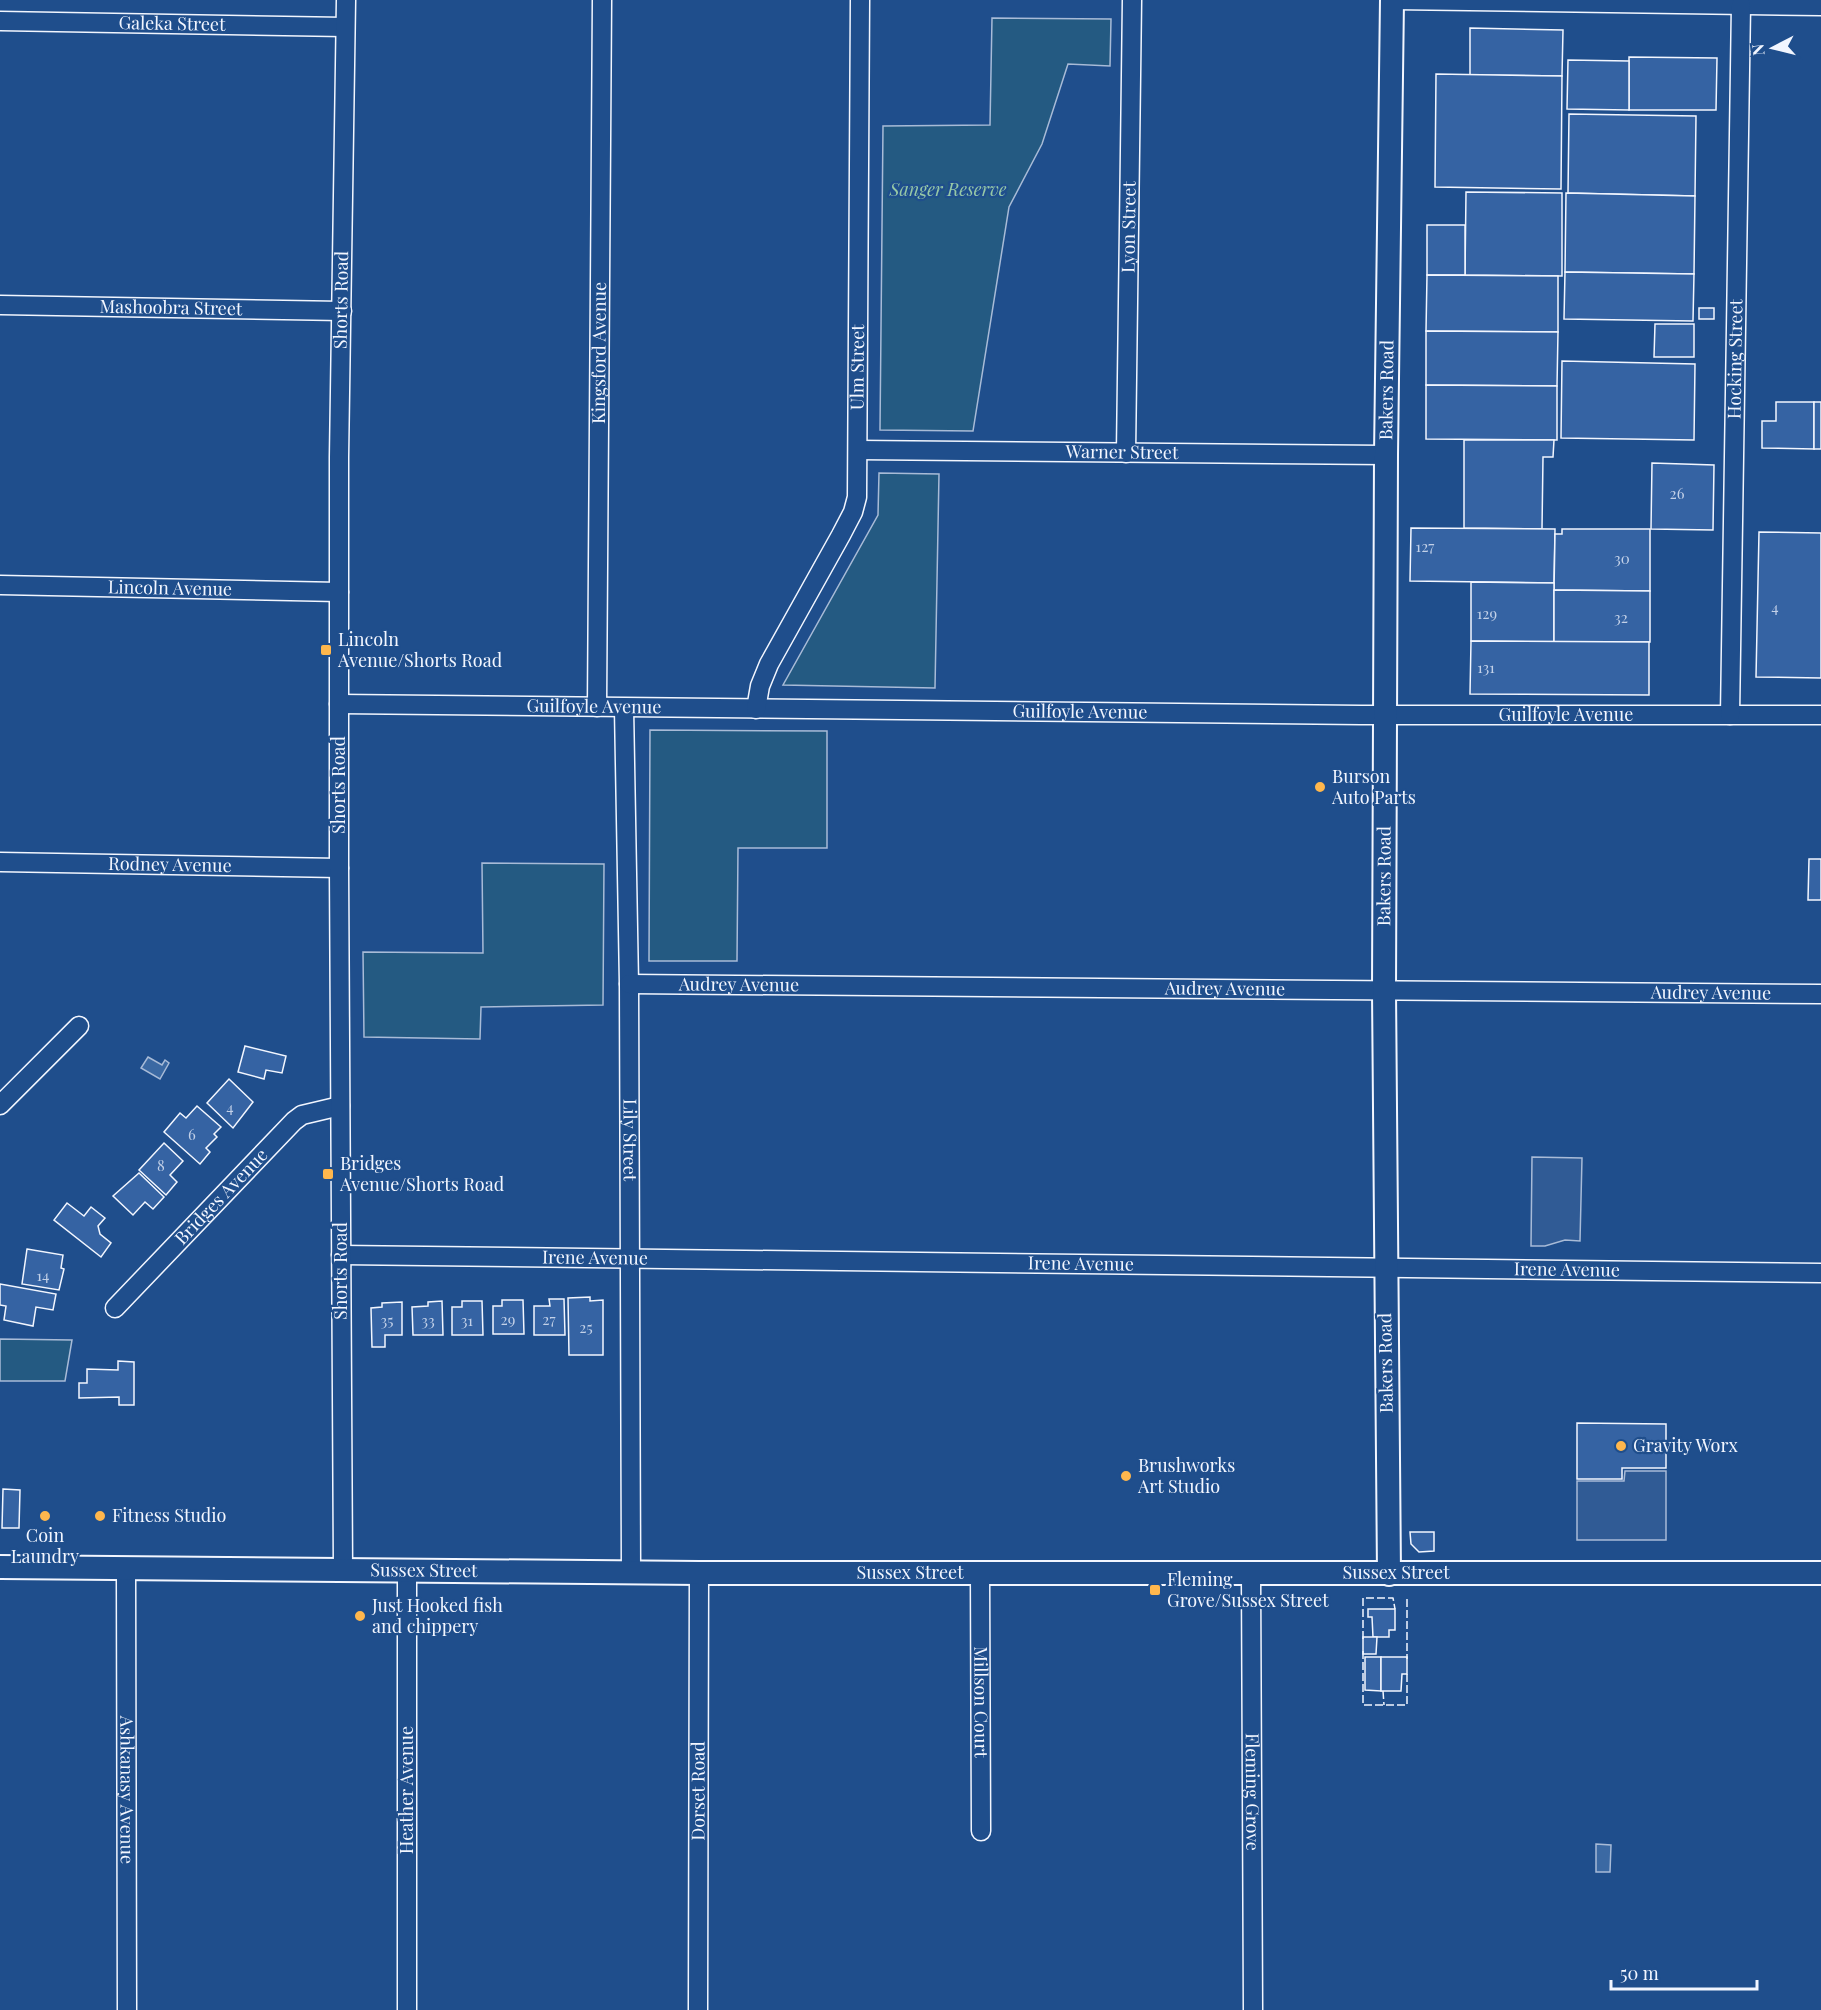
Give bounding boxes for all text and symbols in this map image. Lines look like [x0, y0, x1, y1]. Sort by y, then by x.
street label: Galeka Street [118, 10, 226, 36]
north arrow [1743, 18, 1803, 78]
text: N [1746, 42, 1769, 57]
park label: Sanger Reserve [888, 177, 1007, 201]
street label: Lyon Street [1115, 180, 1141, 273]
street label: Shorts Road [328, 250, 353, 349]
street label: Kingsford Avenue [586, 282, 611, 424]
street label: Mashoobra Street [99, 294, 243, 320]
street label: Hocking Street [1722, 298, 1747, 419]
street label: Ulm Street [845, 324, 869, 410]
street label: Bakers Road [1373, 339, 1399, 440]
street label: Warner Street [1065, 439, 1179, 464]
house number: 26 [1670, 483, 1685, 503]
house number: 127 [1416, 536, 1434, 556]
house number: 30 [1614, 548, 1630, 568]
street label: Lincoln Avenue [108, 574, 232, 601]
house number: 4 [1771, 597, 1779, 617]
house number: 129 [1477, 603, 1497, 623]
house number: 32 [1614, 607, 1628, 627]
place label: Lincoln Avenue/Shorts Road [337, 627, 503, 672]
marker: Lincoln Avenue/Shorts Road [319, 643, 333, 657]
house number: 131 [1477, 657, 1495, 677]
street label: Guilfoyle Avenue [526, 693, 662, 718]
street label: Guilfoyle Avenue [1012, 698, 1148, 724]
street label: Guilfoyle Avenue [1498, 702, 1633, 726]
street label: Shorts Road [326, 735, 350, 834]
place label: Burson Auto Parts [1331, 764, 1416, 809]
marker: Burson Auto Parts [1313, 780, 1327, 794]
street label: Bakers Road [1371, 825, 1396, 926]
street label: Rodney Avenue [108, 851, 232, 877]
street label: Audrey Avenue [678, 971, 799, 996]
street label: Audrey Avenue [1164, 975, 1285, 1001]
street label: Audrey Avenue [1650, 980, 1771, 1005]
house number: 4 [226, 1097, 234, 1117]
street label: Lily Street [618, 1099, 643, 1182]
house number: 6 [188, 1124, 196, 1144]
street label: Bridges Avenue [169, 1143, 273, 1249]
place label: Bridges Avenue/Shorts Road [339, 1151, 505, 1196]
house number: 8 [157, 1155, 165, 1175]
marker: Bridges Avenue/Shorts Road [321, 1167, 335, 1181]
street label: Shorts Road [328, 1221, 352, 1320]
street label: Irene Avenue [542, 1244, 648, 1270]
street label: Irene Avenue [1028, 1250, 1134, 1276]
street label: Irene Avenue [1514, 1256, 1620, 1282]
house number: 14 [37, 1265, 49, 1285]
house number: 29 [501, 1309, 515, 1329]
house number: 27 [542, 1309, 556, 1329]
house number: 35 [381, 1310, 394, 1330]
house number: 33 [421, 1310, 435, 1330]
house number: 31 [461, 1310, 474, 1330]
street label: Bakers Road [1372, 1312, 1398, 1413]
house number: 25 [579, 1317, 593, 1337]
place label: Gravity Worx [1633, 1433, 1738, 1457]
marker: Gravity Worx [1614, 1439, 1628, 1453]
place label: Brushworks Art Studio [1137, 1453, 1235, 1498]
marker: Brushworks Art Studio [1119, 1469, 1133, 1483]
place label: Fitness Studio [112, 1503, 227, 1527]
marker: Coin Laundry [38, 1509, 52, 1523]
marker: Fitness Studio [93, 1509, 107, 1523]
place label: Coin Laundry [11, 1523, 79, 1568]
street label: Sussex Street [370, 1557, 478, 1582]
street label: Sussex Street [856, 1560, 964, 1584]
street label: Sussex Street [1342, 1560, 1450, 1584]
place label: Fleming Grove/Sussex Street [1167, 1567, 1329, 1612]
marker: Fleming Grove/Sussex Street [1148, 1583, 1162, 1597]
place label: Just Hooked fish and chippery [371, 1593, 503, 1638]
marker: Just Hooked fish and chippery [353, 1609, 367, 1623]
street label: Millson Court [969, 1646, 994, 1758]
street label: Ashkanasy Avenue [115, 1715, 140, 1864]
street label: Heather Avenue [394, 1726, 418, 1854]
street label: Fleming Grove [1241, 1733, 1265, 1851]
street label: Dorset Road [685, 1741, 710, 1841]
scale bar [1611, 1953, 1756, 1991]
text: 50 m [1620, 1961, 1659, 1985]

